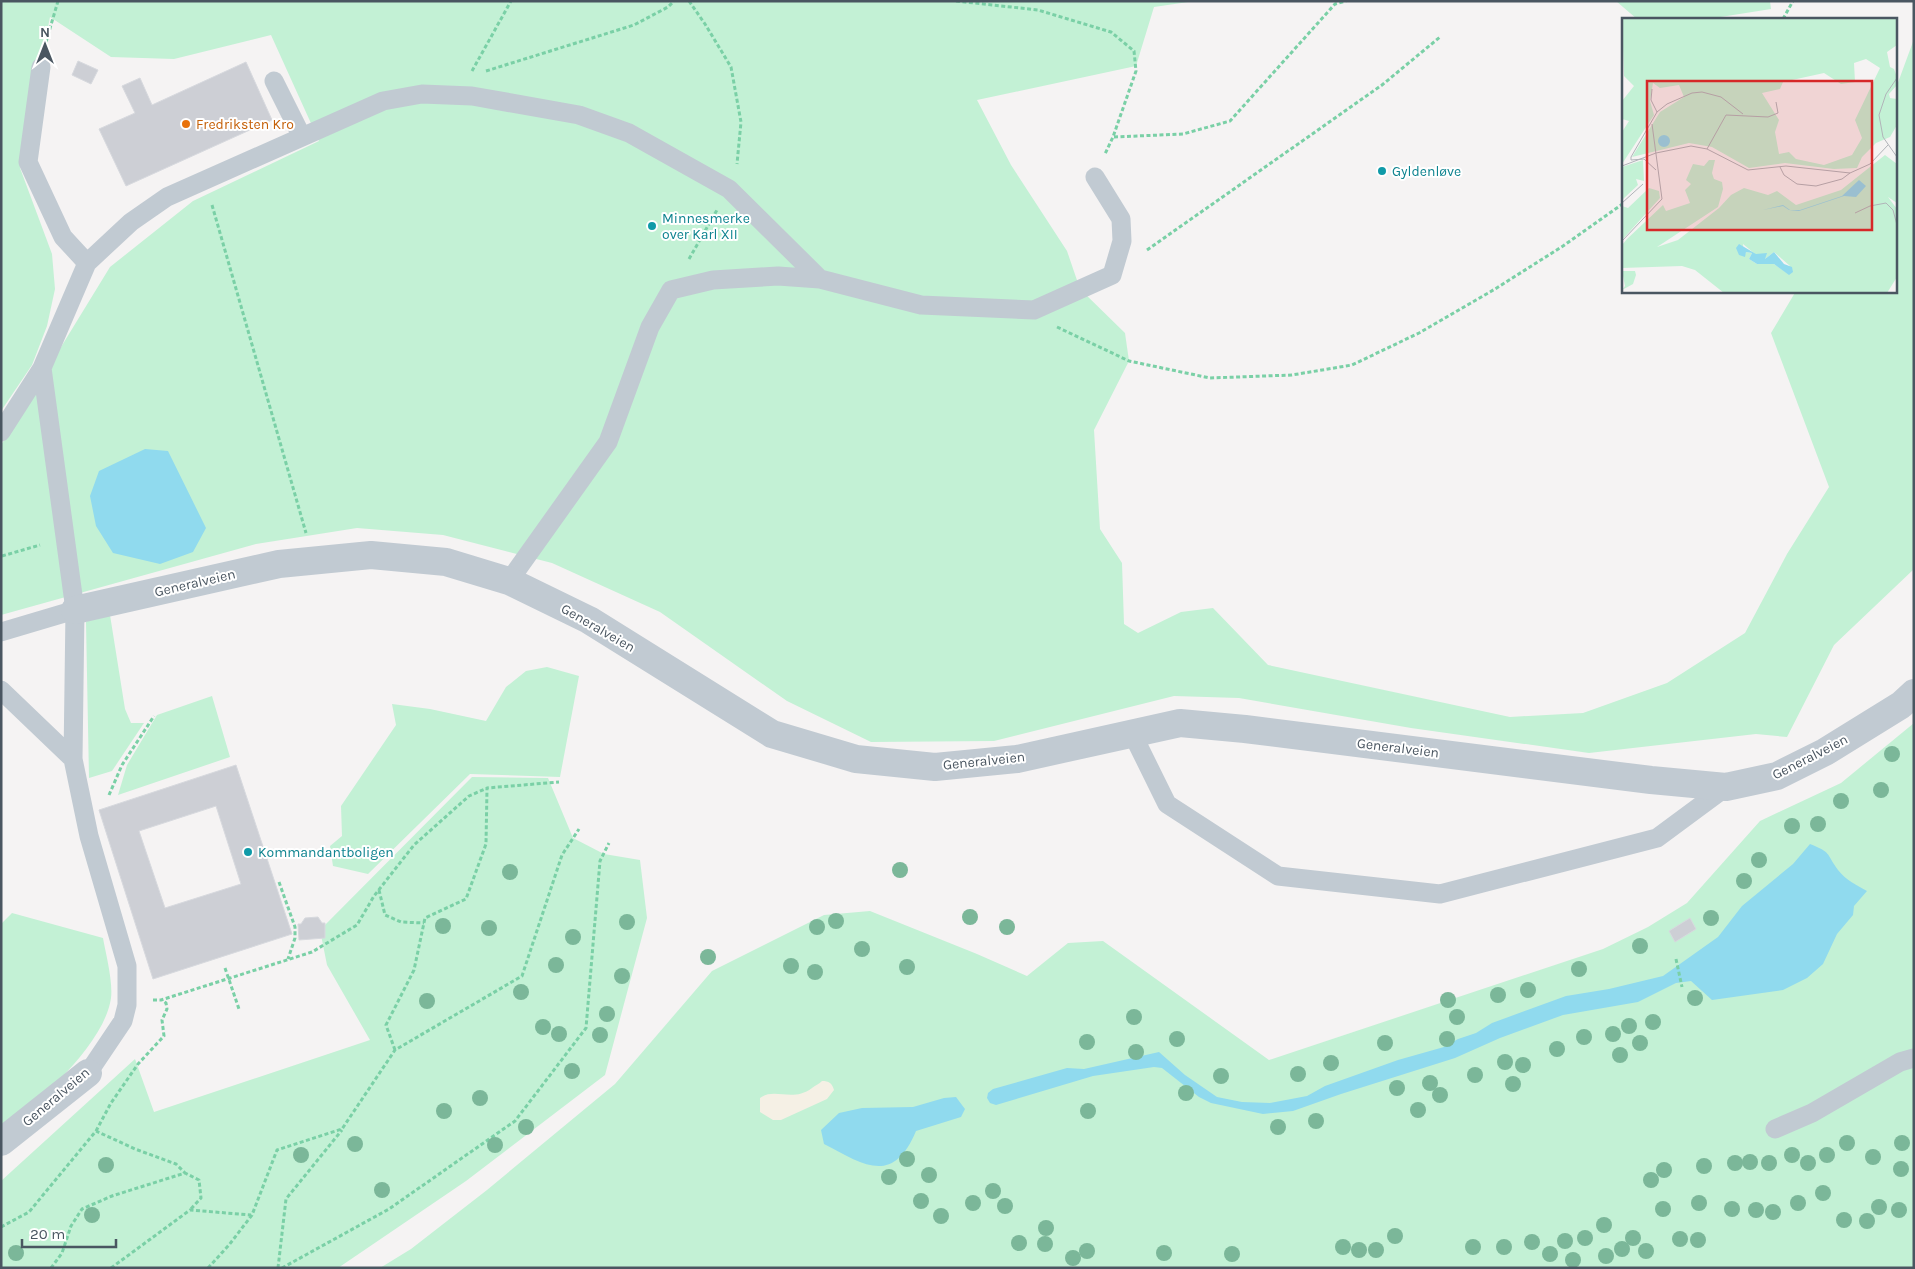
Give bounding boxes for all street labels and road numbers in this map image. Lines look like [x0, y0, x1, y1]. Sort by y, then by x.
street label: Generalveien [153, 565, 237, 601]
street label: Generalveien [558, 600, 638, 656]
street label: Generalveien [1769, 731, 1851, 783]
street label: Generalveien [1356, 735, 1440, 761]
street label: Generalveien [942, 748, 1026, 774]
street label: Generalveien [19, 1064, 93, 1130]

